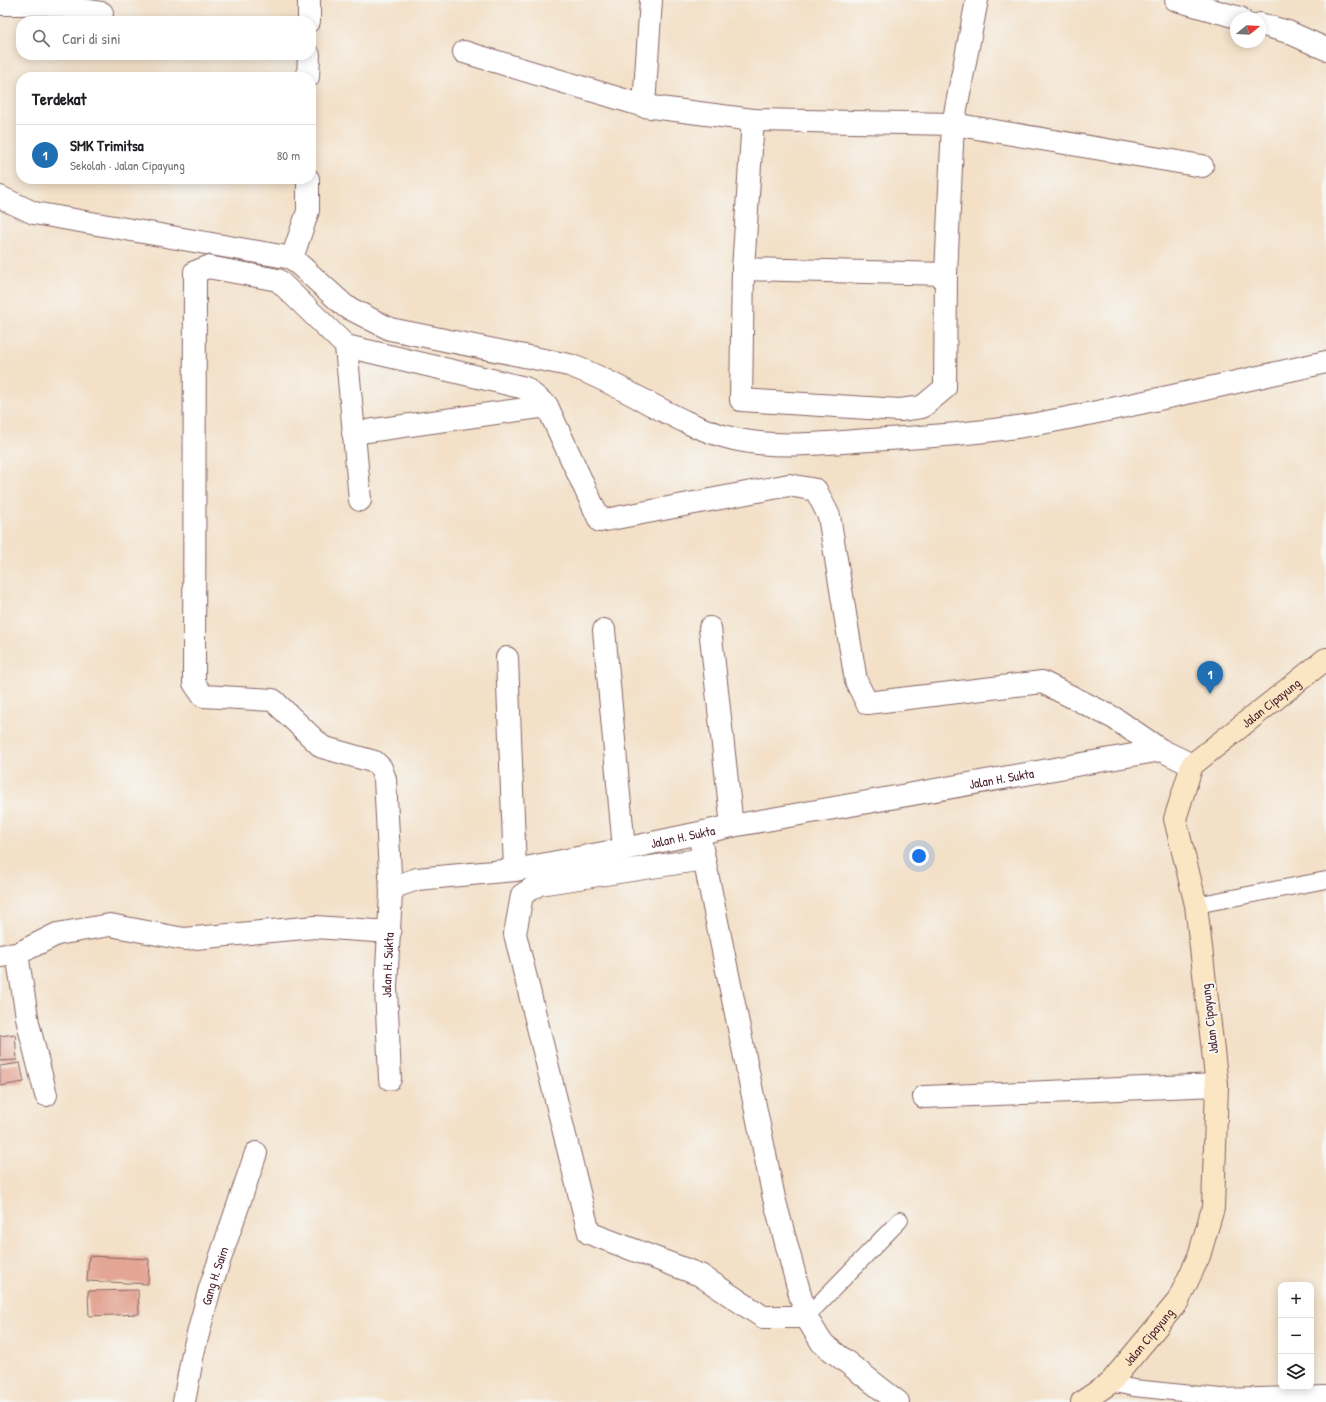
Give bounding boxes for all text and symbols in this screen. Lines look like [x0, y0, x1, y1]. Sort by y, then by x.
north arrow [1230, 12, 1266, 48]
search box [16, 16, 316, 60]
icon: search [30, 27, 52, 49]
text: Cari di sini [62, 28, 121, 49]
text: Terdekat [32, 87, 86, 110]
text: SMK Trimitsa [70, 135, 144, 156]
text: 1 [43, 146, 47, 164]
text: 80 m [277, 146, 300, 164]
text: Sekolah · Jalan Cipayung [70, 156, 185, 174]
pin: 1 [1197, 661, 1223, 694]
street label: Jalan Cipayung [1238, 674, 1304, 732]
street label: Jalan H. Sukta [968, 764, 1035, 793]
street label: Jalan H. Sukta [649, 821, 717, 852]
your location [909, 846, 929, 866]
street label: Jalan H. Sukta [377, 932, 398, 998]
street label: Jalan Cipayung [1196, 983, 1222, 1055]
street label: Gang H. Saim [197, 1244, 233, 1307]
map controls [1278, 1282, 1314, 1390]
button: + [1278, 1282, 1314, 1318]
street label: Jalan Cipayung [1119, 1304, 1178, 1370]
button: − [1278, 1318, 1314, 1354]
button: layers [1278, 1354, 1314, 1390]

